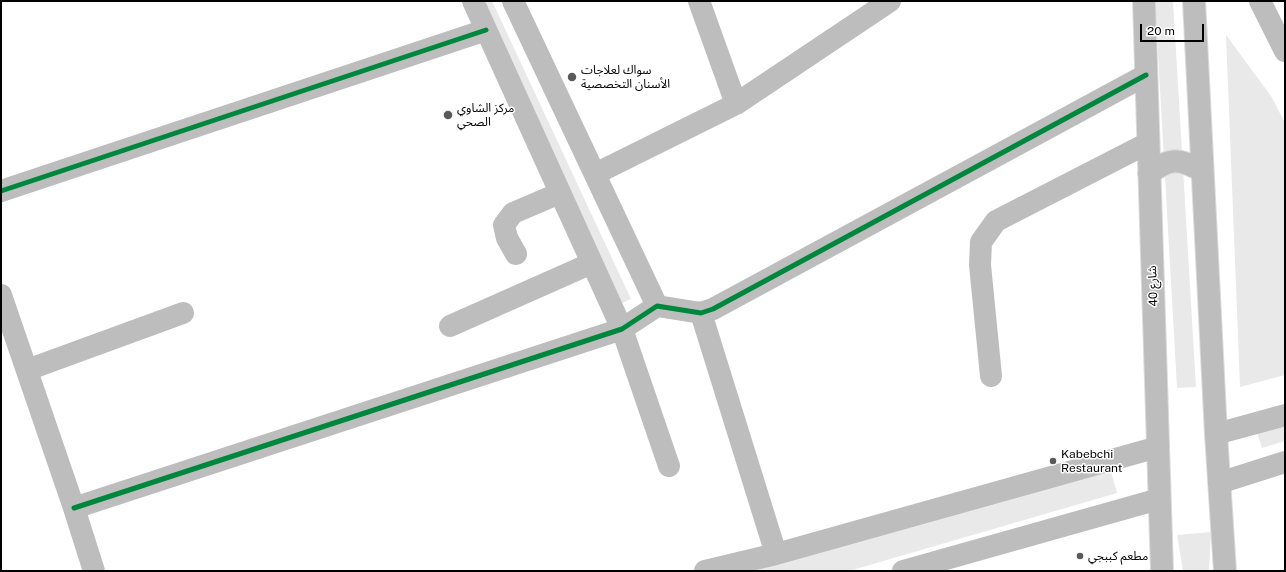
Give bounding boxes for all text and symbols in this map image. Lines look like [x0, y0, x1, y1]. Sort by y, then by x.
scale bar [1142, 16, 1206, 42]
text: 20 m [1147, 24, 1175, 38]
place label: سواك لعلاجات الأسنان التخصصية [581, 63, 670, 91]
marker: سواك لعلاجات الأسنان التخصصية [566, 71, 578, 83]
place label: مركز الشاوي الصحي [457, 101, 514, 129]
marker: مركز الشاوي الصحي [442, 109, 454, 121]
street label: شارع 40 [1145, 265, 1161, 307]
place label: Kabebchi Restaurant [1061, 447, 1122, 475]
marker: Kabebchi Restaurant [1048, 456, 1058, 466]
place label: مطعم كببجي [1088, 549, 1148, 563]
marker: مطعم كببجي [1075, 551, 1085, 561]

